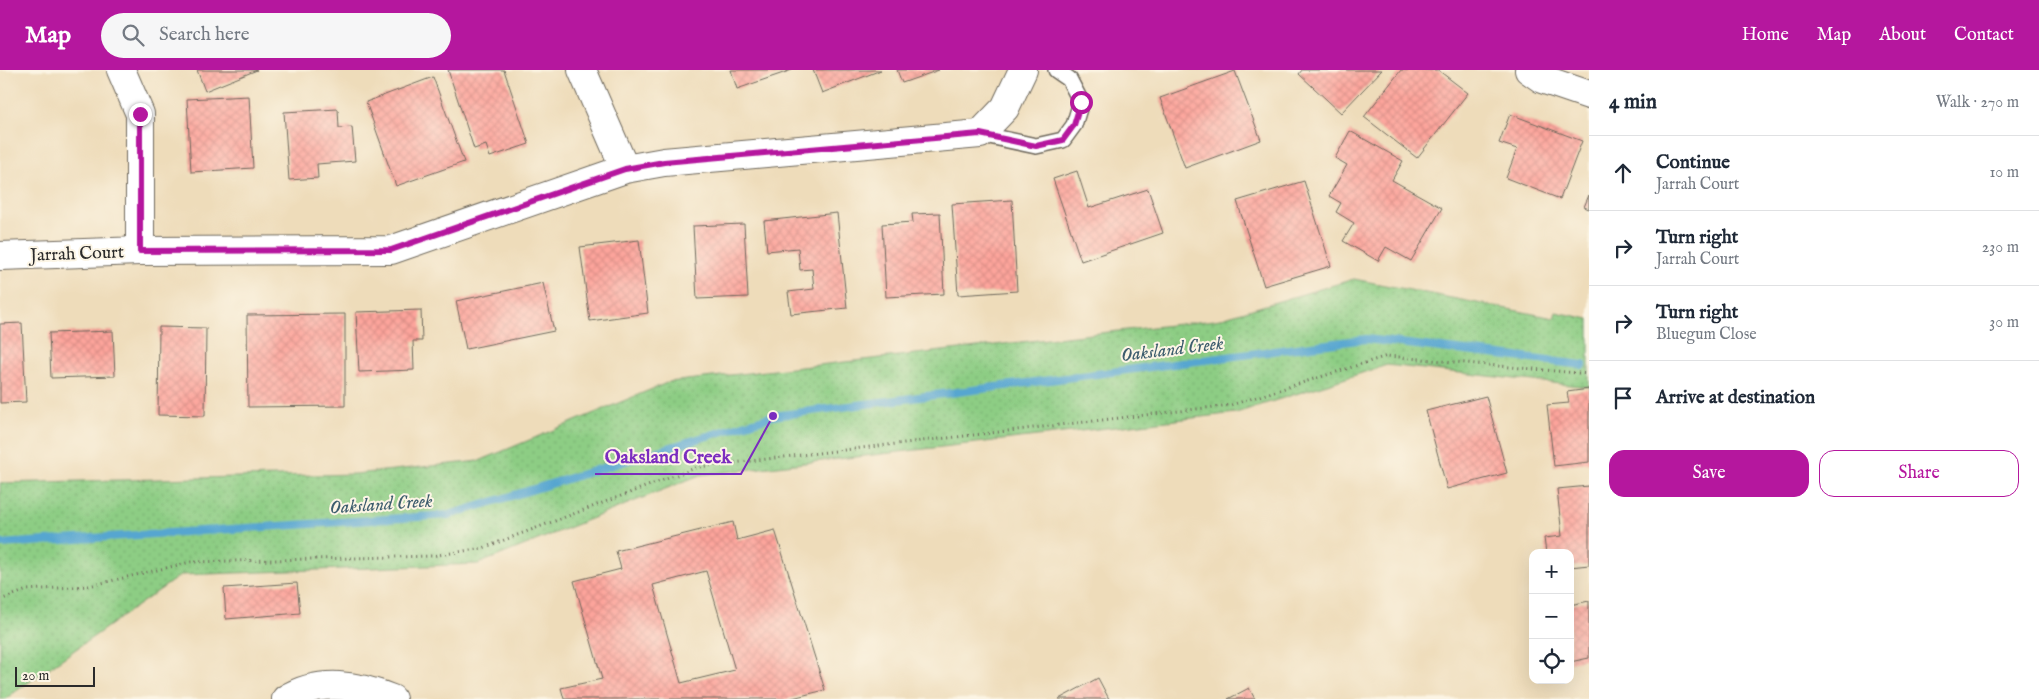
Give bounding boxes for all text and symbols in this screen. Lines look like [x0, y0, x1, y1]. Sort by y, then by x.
search box [101, 13, 451, 58]
text: Map [25, 20, 71, 51]
icon: search [119, 21, 147, 49]
text: Search here [159, 23, 250, 47]
text: Home [1742, 24, 1789, 47]
text: Map [1817, 24, 1851, 47]
text: About [1879, 24, 1926, 47]
text: Contact [1954, 24, 2014, 47]
text: 4 min [1609, 89, 1657, 116]
route start [1070, 91, 1093, 114]
text: Walk · 270 m [1936, 93, 2019, 113]
route end [129, 103, 152, 126]
text: Continue [1656, 151, 1730, 175]
icon: ahead [1609, 159, 1637, 187]
text: 10 m [1989, 163, 2019, 183]
text: Jarrah Court [1656, 175, 1739, 195]
text: Turn right [1656, 226, 1738, 250]
icon: right [1609, 234, 1637, 262]
text: 230 m [1982, 238, 2019, 258]
street label: Jarrah Court [28, 241, 124, 268]
text: Jarrah Court [1656, 250, 1739, 270]
text: Turn right [1656, 301, 1738, 325]
icon: right [1609, 309, 1637, 337]
text: 30 m [1989, 313, 2019, 333]
text: Bluegum Close [1656, 325, 1757, 345]
water label: Oaksland Creek [1120, 332, 1225, 368]
icon: arrive [1609, 384, 1637, 412]
text: Arrive at destination [1656, 386, 1815, 410]
callout: Oaksland Creek [595, 440, 741, 474]
text: Oaksland Creek [605, 446, 732, 470]
button: Save [1609, 450, 1809, 497]
button: Share [1819, 450, 2019, 497]
water label: Oaksland Creek [329, 489, 434, 521]
map controls [1529, 549, 1574, 684]
button: + [1529, 549, 1574, 594]
button: − [1529, 594, 1574, 639]
button: locate [1529, 639, 1574, 684]
scale bar [15, 664, 95, 687]
text: 20 m [22, 667, 49, 685]

